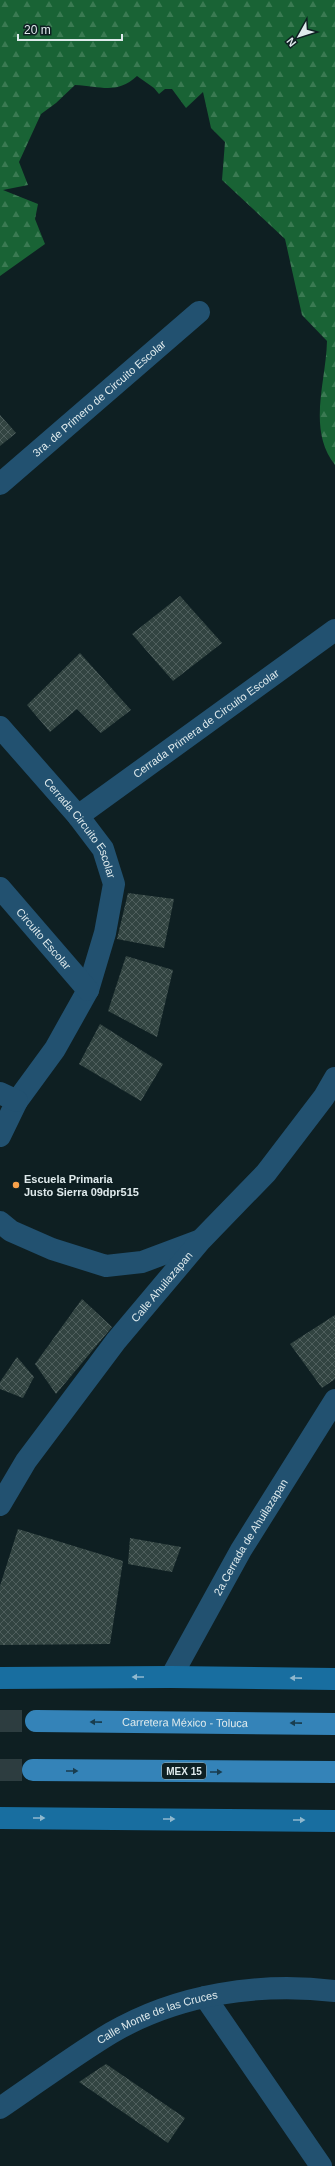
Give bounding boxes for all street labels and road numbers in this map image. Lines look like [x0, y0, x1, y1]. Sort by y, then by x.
street label: 3ra. de Primero de Circuito Escolar [30, 338, 168, 459]
street label: Cerrada Primera de Circuito Escolar [131, 666, 281, 780]
street label: Cerrada Circuito Escolar [42, 776, 118, 880]
street label: Circuito Escolar [14, 906, 74, 972]
street label: Calle Ahuilazapan [129, 1249, 195, 1324]
street label: 2a.Cerrada de Ahuilazapan [211, 1477, 290, 1597]
street label: Carretera México - Toluca [122, 1716, 249, 1729]
road number: MEX 15 [162, 1763, 206, 1779]
street label: Calle Monte de las Cruces [95, 1988, 219, 2046]

